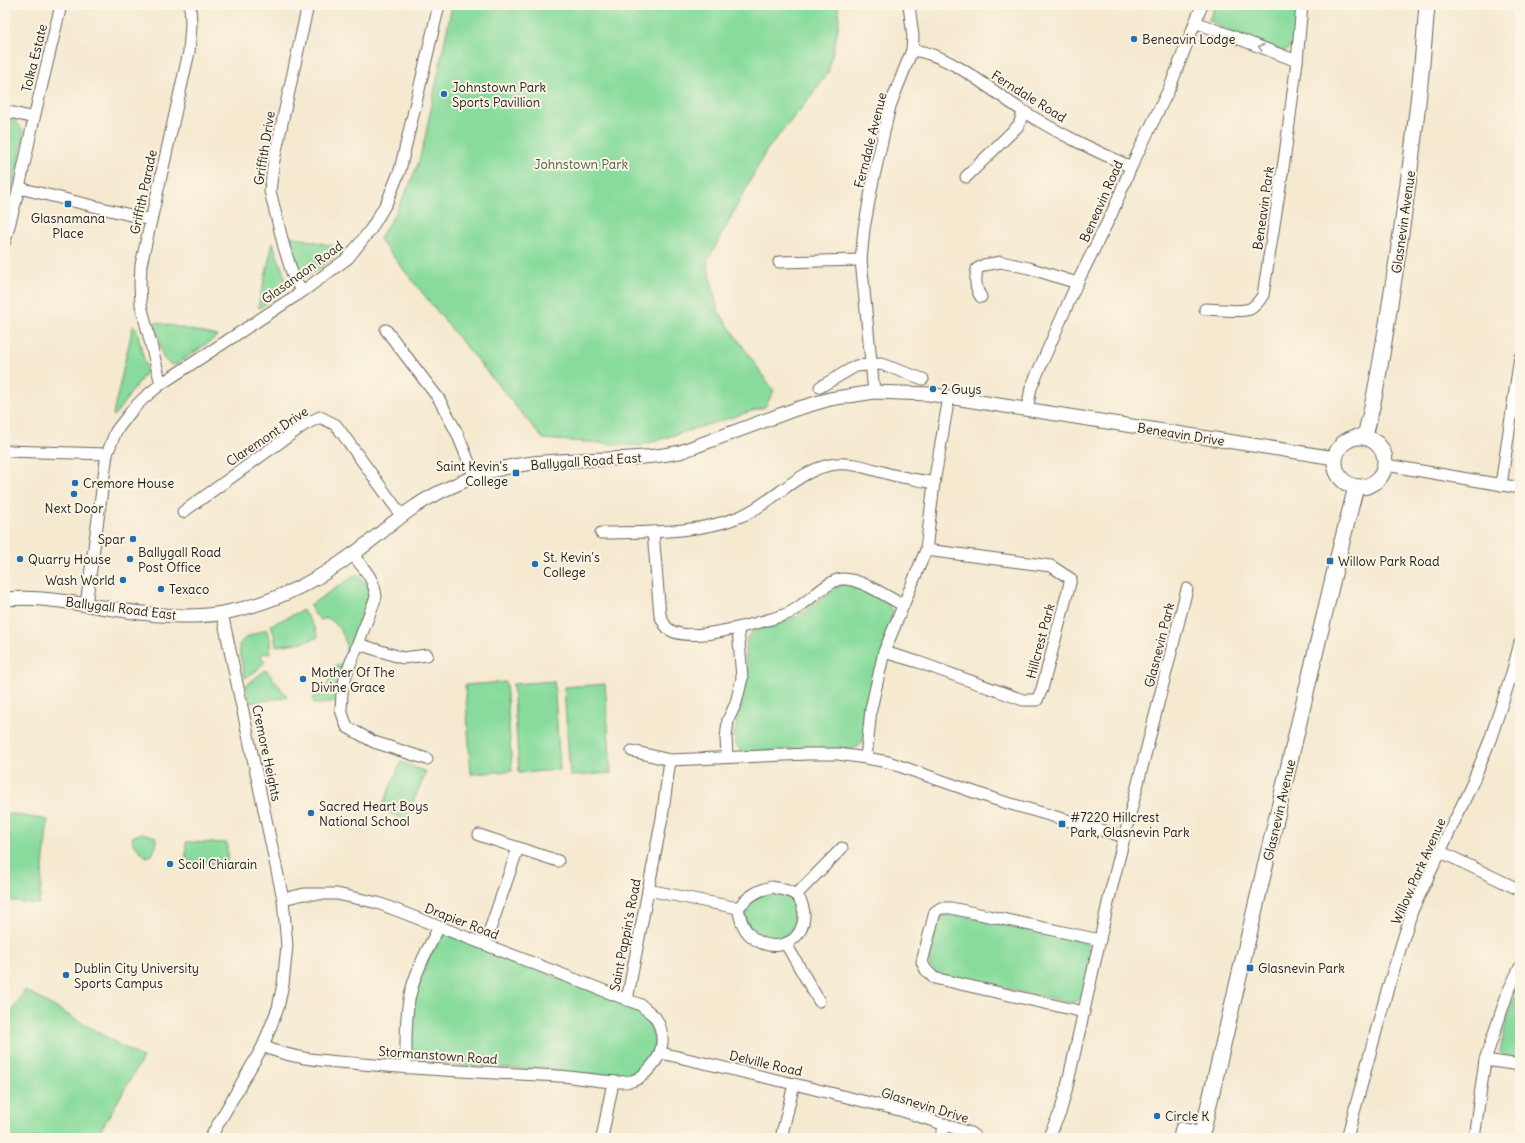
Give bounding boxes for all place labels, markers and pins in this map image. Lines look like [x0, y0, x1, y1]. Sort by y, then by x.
place label: Beneavin Lodge [1142, 31, 1235, 48]
marker: Beneavin Lodge [1129, 34, 1139, 44]
place label: Johnstown Park Sports Pavillion [452, 79, 547, 111]
marker: Johnstown Park Sports Pavillion [439, 89, 449, 99]
marker: Glasnamana Place [63, 199, 73, 209]
place label: Glasnamana Place [31, 210, 105, 242]
place label: 2 Guys [941, 381, 982, 398]
marker: 2 Guys [928, 384, 938, 394]
place label: Saint Kevin's College [436, 458, 508, 490]
marker: Saint Kevin's College [511, 468, 521, 478]
place label: Cremore House [83, 475, 174, 492]
marker: Cremore House [70, 478, 80, 488]
marker: Next Door [69, 489, 79, 499]
place label: Next Door [45, 500, 104, 517]
place label: Spar [98, 531, 126, 548]
marker: Spar [128, 534, 138, 544]
place label: Ballygall Road Post Office [138, 544, 222, 576]
place label: St. Kevin's College [543, 549, 600, 581]
place label: Quarry House [28, 551, 111, 568]
place label: Willow Park Road [1338, 553, 1440, 570]
marker: Quarry House [15, 554, 25, 564]
marker: Ballygall Road Post Office [125, 554, 135, 564]
marker: Willow Park Road [1325, 556, 1335, 566]
marker: St. Kevin's College [530, 559, 540, 569]
place label: Wash World [45, 572, 115, 589]
marker: Wash World [118, 575, 128, 585]
place label: Texaco [169, 581, 209, 598]
marker: Texaco [156, 584, 166, 594]
place label: Mother Of The Divine Grace [311, 664, 395, 696]
marker: Mother Of The Divine Grace [298, 674, 308, 684]
place label: Sacred Heart Boys National School [319, 798, 429, 830]
marker: Sacred Heart Boys National School [306, 808, 316, 818]
place label: #7220 Hillcrest Park, Glasnevin Park [1070, 809, 1190, 841]
marker: #7220 Hillcrest Park, Glasnevin Park [1057, 819, 1067, 829]
place label: Scoil Chiarain [178, 856, 258, 873]
marker: Scoil Chiarain [165, 859, 175, 869]
place label: Dublin City University Sports Campus [74, 960, 199, 992]
place label: Glasnevin Park [1258, 960, 1345, 977]
marker: Glasnevin Park [1245, 963, 1255, 973]
marker: Dublin City University Sports Campus [61, 970, 71, 980]
place label: Circle K [1165, 1108, 1209, 1125]
marker: Circle K [1152, 1111, 1162, 1121]

